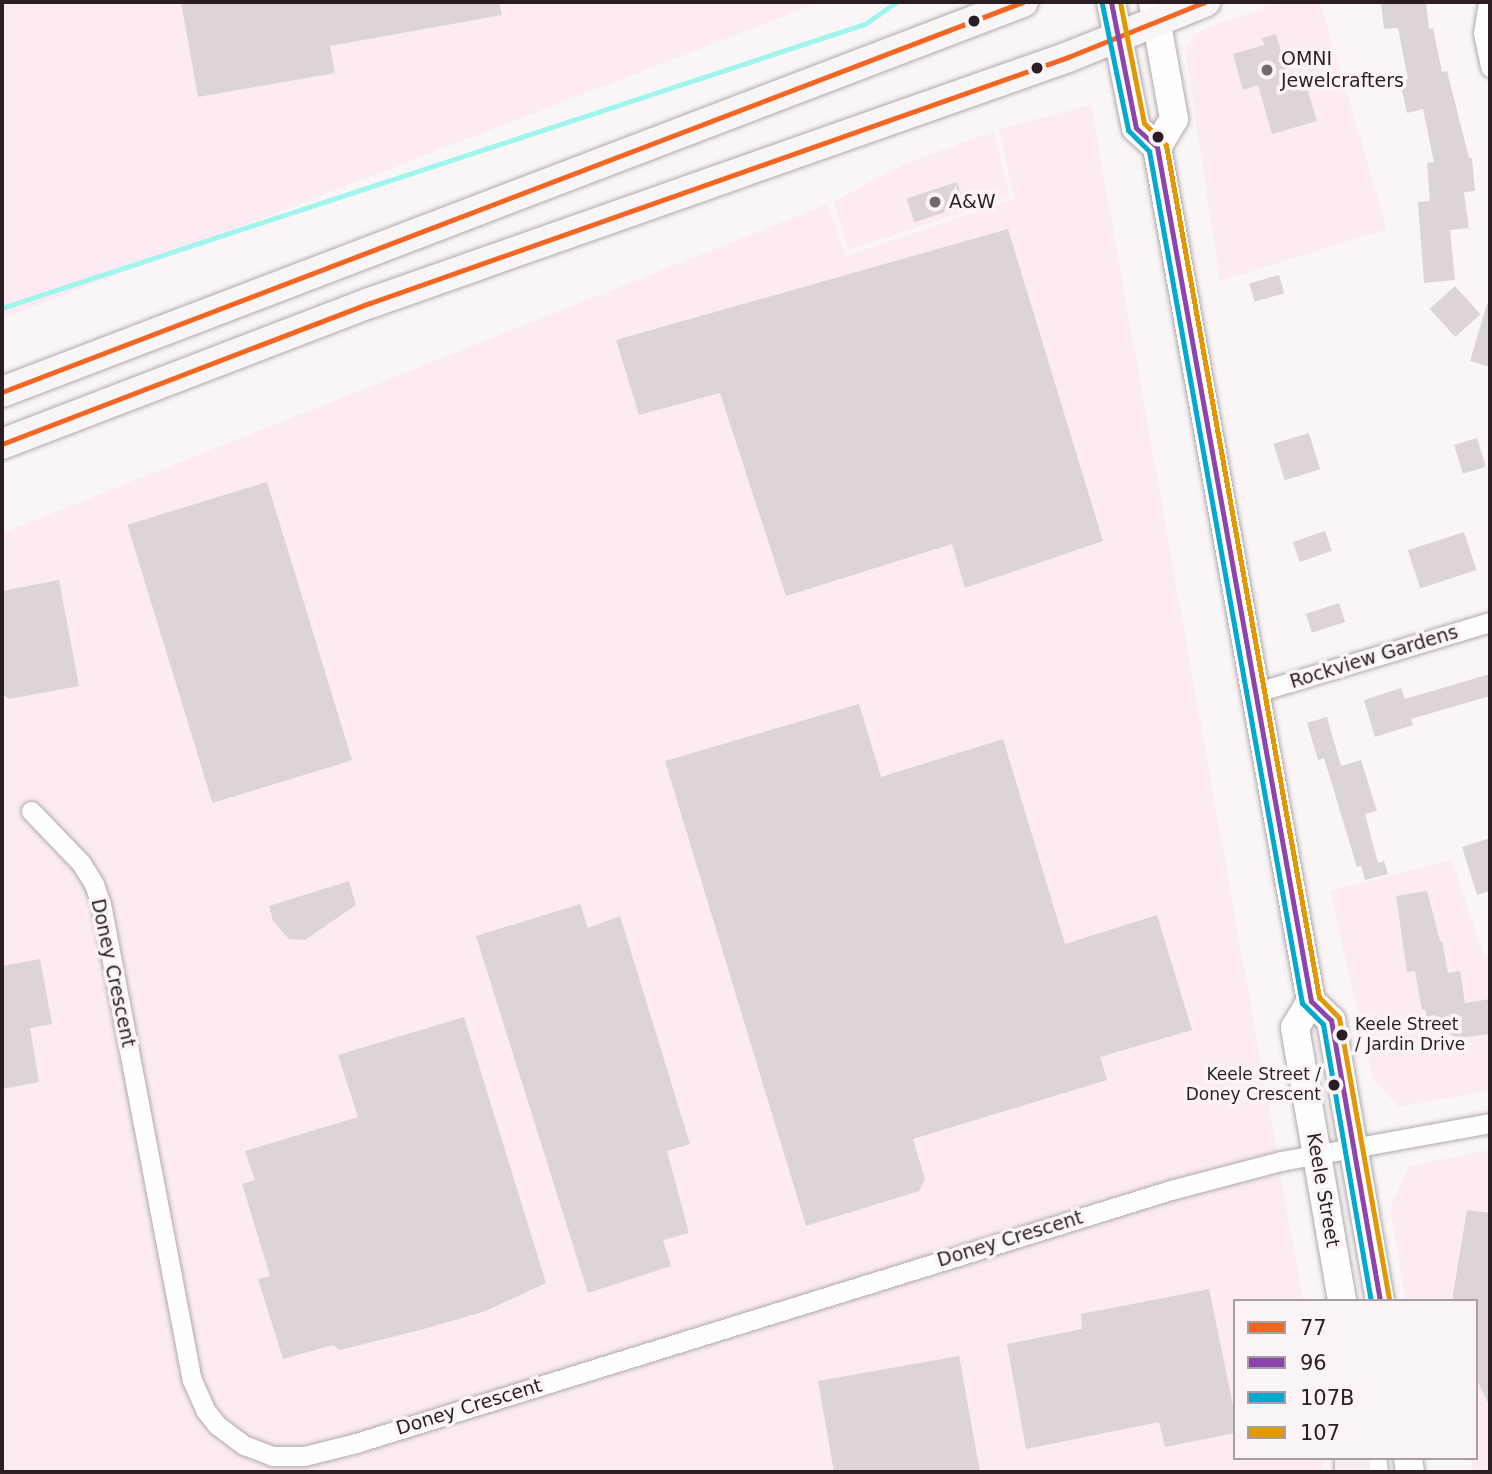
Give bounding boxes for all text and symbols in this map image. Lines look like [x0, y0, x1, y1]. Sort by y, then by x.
unlabelled marker [967, 14, 981, 28]
place label: OMNI Jewelcrafters [1281, 48, 1404, 92]
unlabelled marker [1030, 61, 1044, 75]
marker: OMNI Jewelcrafters [1259, 62, 1275, 78]
unlabelled marker [1151, 130, 1165, 144]
place label: A&W [949, 191, 996, 213]
marker: A&W [927, 194, 943, 210]
street label: Rockview Gardens [1287, 621, 1461, 693]
street label: Doney Crescent [86, 897, 140, 1049]
place label: Keele Street / Jardin Drive [1355, 1015, 1465, 1055]
marker: Keele Street / Jardin Drive [1335, 1028, 1349, 1042]
place label: Keele Street / Doney Crescent [1186, 1065, 1321, 1105]
marker: Keele Street / Doney Crescent [1327, 1078, 1341, 1092]
street label: Keele Street [1302, 1131, 1344, 1249]
street label: Doney Crescent [934, 1206, 1086, 1272]
legend [1233, 1299, 1478, 1460]
text: 77 [1300, 1316, 1327, 1340]
text: 96 [1300, 1351, 1327, 1375]
street label: Doney Crescent [393, 1374, 545, 1440]
text: 107B [1300, 1386, 1355, 1410]
text: 107 [1300, 1421, 1340, 1445]

